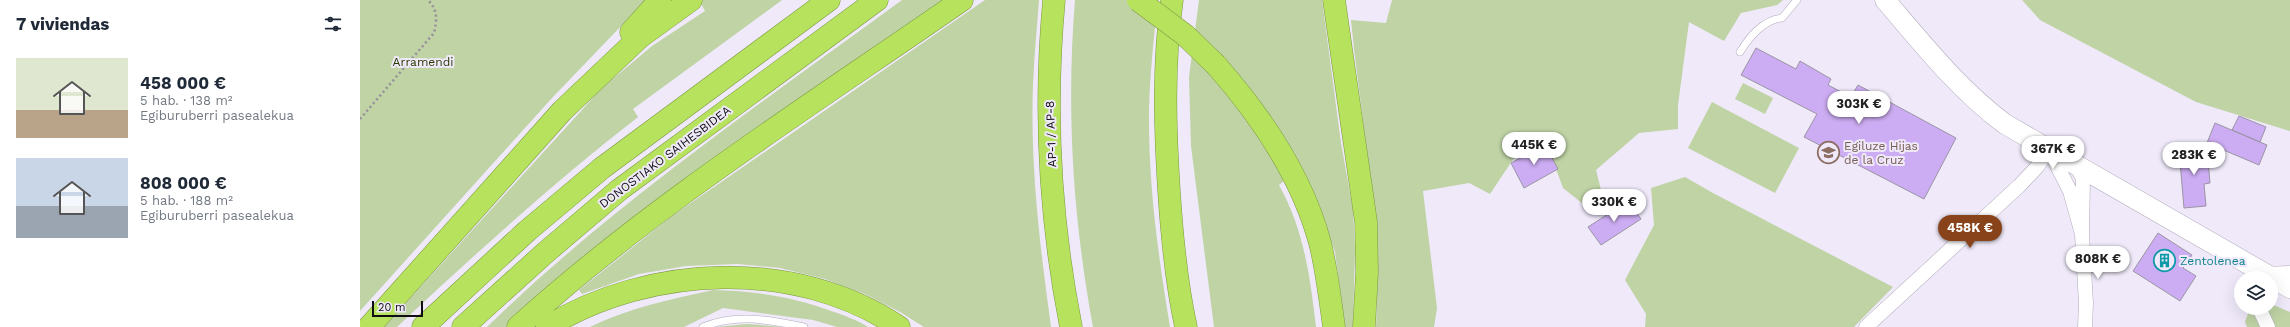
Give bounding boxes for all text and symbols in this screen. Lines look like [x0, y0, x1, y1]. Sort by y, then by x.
icon: filters [322, 13, 344, 35]
text: 7 viviendas [16, 14, 109, 34]
park label: Arramendi [393, 55, 453, 69]
text: 458 000 € [140, 73, 226, 93]
icon: home [48, 74, 96, 122]
pin: 303K € [1826, 91, 1892, 125]
text: 5 hab. · 138 m² [140, 93, 233, 108]
text: 303K € [1836, 96, 1882, 111]
street label: AP-1 / AP-8 [1043, 100, 1059, 168]
street label: DONOSTIAKO SAIHESBIDEA [597, 103, 734, 211]
text: Egiburuberri pasealekua [140, 108, 294, 123]
pin: 445K € [1501, 132, 1567, 166]
pin: 367K € [2020, 136, 2086, 170]
text: 445K € [1511, 137, 1557, 152]
place label: Egiluze Hijas de la Cruz [1844, 139, 1918, 167]
school or university icon: Egiluze Hijas de la Cruz [1815, 140, 1841, 166]
text: 367K € [2030, 141, 2076, 156]
pin: 283K € [2161, 142, 2227, 176]
text: 283K € [2171, 147, 2217, 162]
text: 808 000 € [140, 173, 227, 193]
icon: home [48, 174, 96, 222]
pin: 330K € [1581, 189, 1647, 223]
text: 5 hab. · 188 m² [140, 193, 233, 208]
text: 330K € [1591, 194, 1637, 209]
text: Egiburuberri pasealekua [140, 208, 294, 223]
pin: 458K € [1937, 215, 2003, 249]
text: 458K € [1947, 220, 1993, 235]
pin: 808K € [2065, 246, 2131, 280]
building icon: Zentolenea [2151, 248, 2177, 274]
text: 808K € [2075, 251, 2121, 266]
place label: Zentolenea [2180, 254, 2246, 268]
map controls [2234, 271, 2278, 315]
button: layers [2234, 271, 2278, 315]
scale bar [372, 299, 423, 318]
text: 20 m [378, 301, 406, 314]

